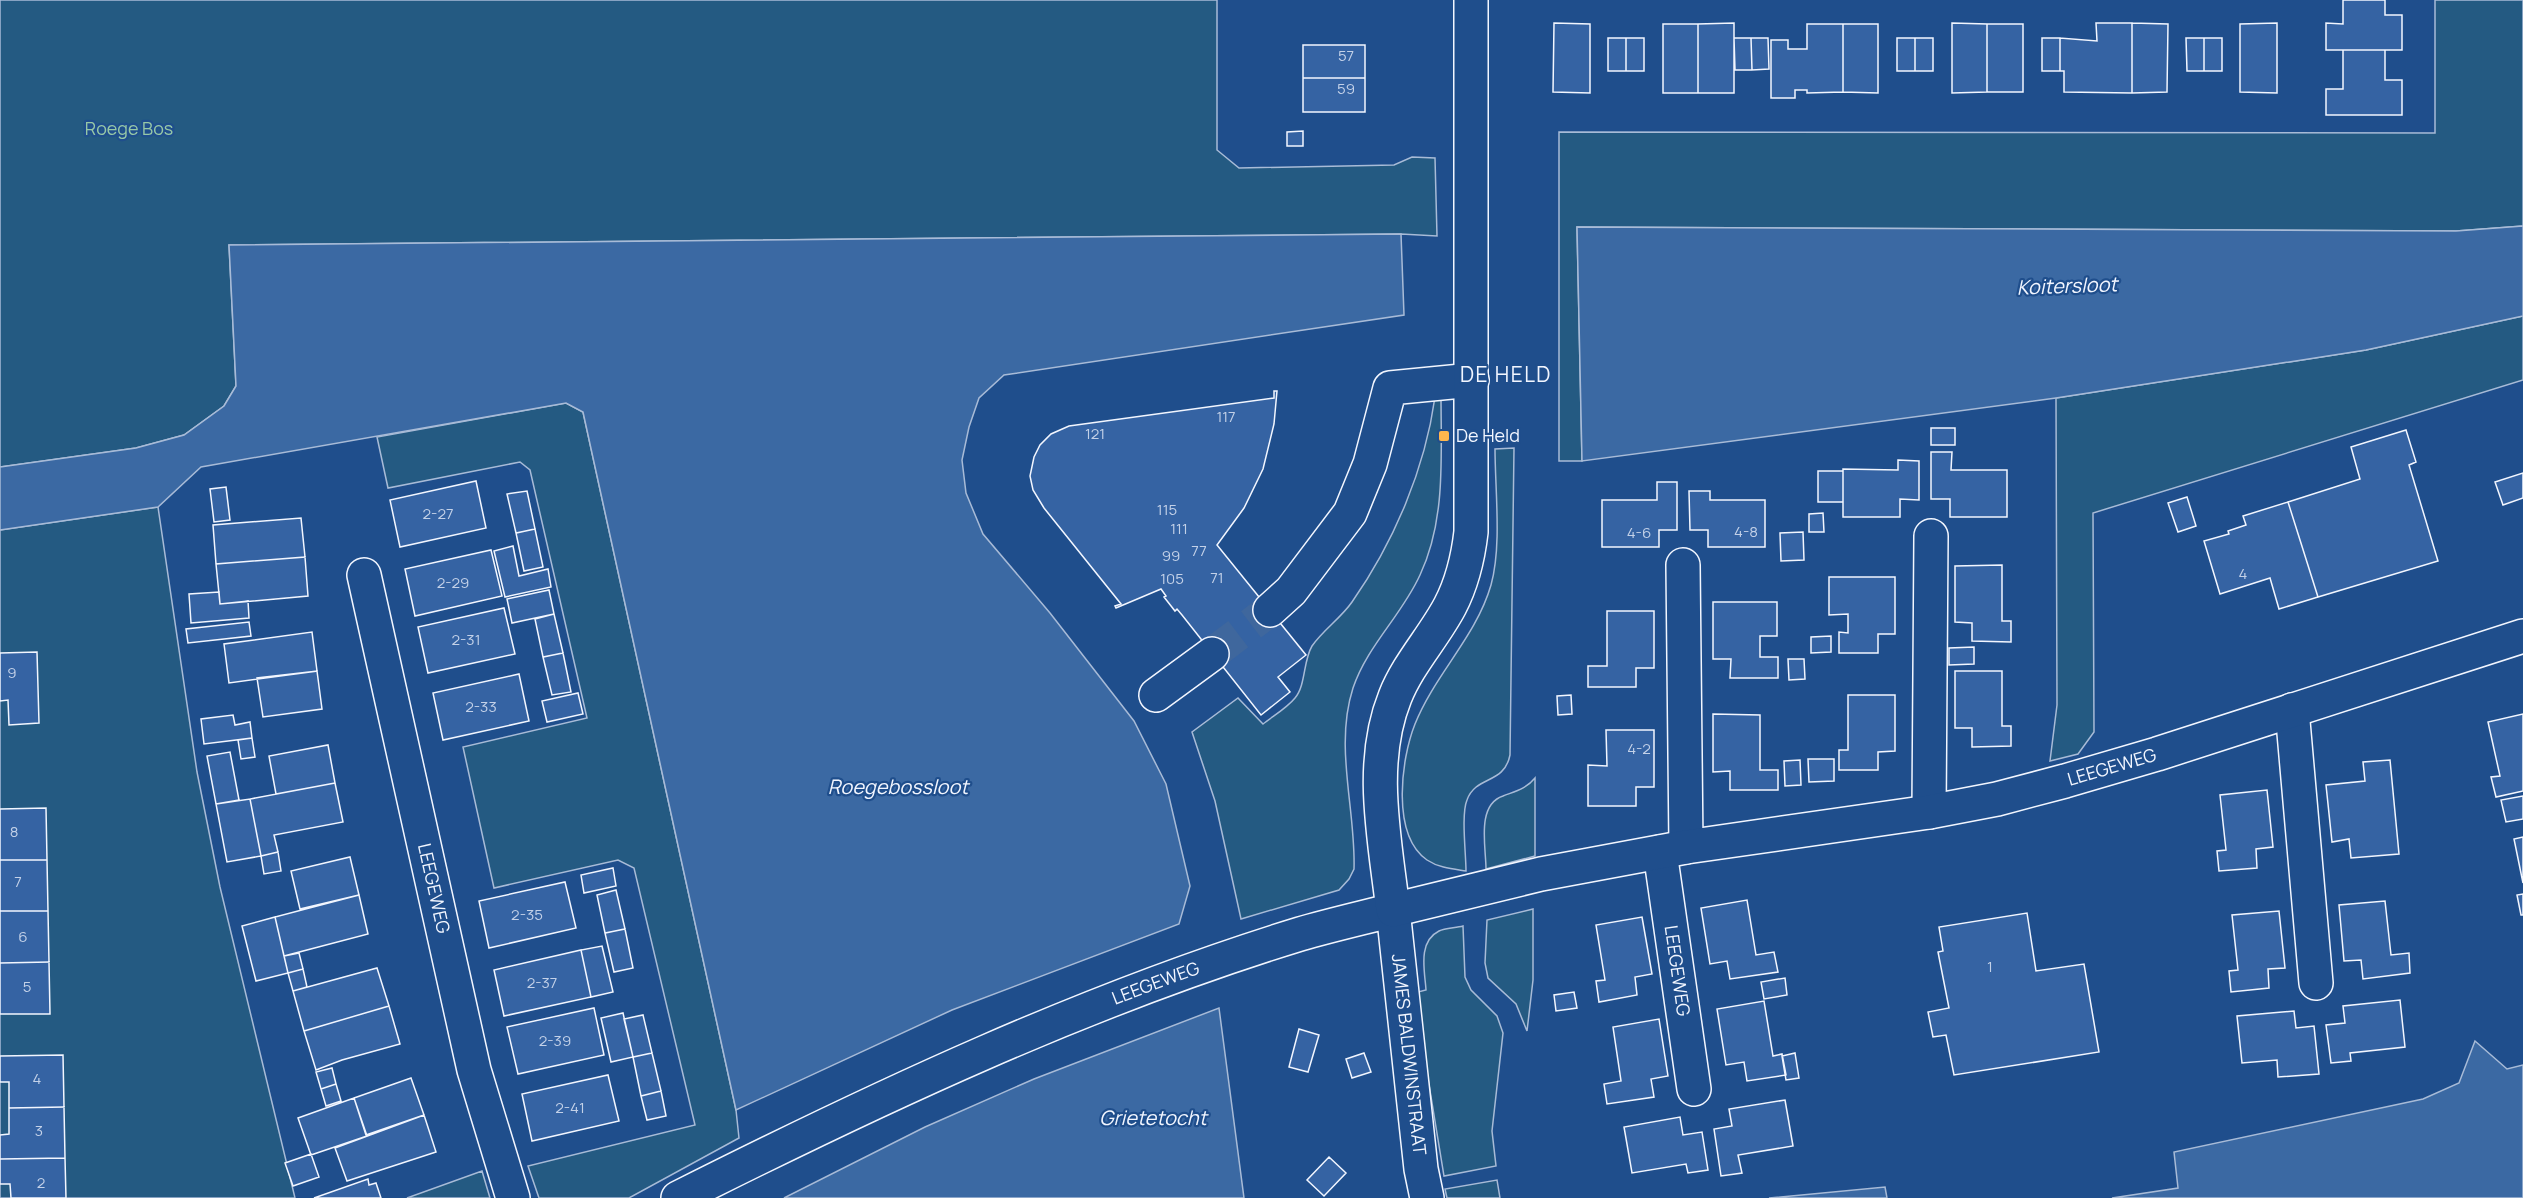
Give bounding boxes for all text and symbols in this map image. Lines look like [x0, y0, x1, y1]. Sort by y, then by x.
house number: 57 [1338, 45, 1354, 66]
house number: 59 [1337, 78, 1355, 99]
park label: Roege Bos [85, 116, 173, 140]
water label: Koitersloot [2016, 270, 2120, 301]
district label: DE HELD [1460, 360, 1552, 388]
house number: 117 [1216, 406, 1236, 427]
house number: 121 [1085, 423, 1105, 444]
place label: De Held [1456, 423, 1520, 447]
marker: De Held [1437, 429, 1451, 443]
house number: 115 [1157, 499, 1177, 520]
house number: 2-27 [423, 503, 453, 524]
house number: 111 [1170, 518, 1188, 539]
house number: 4-8 [1734, 521, 1758, 542]
house number: 4-6 [1627, 522, 1651, 543]
house number: 77 [1191, 540, 1207, 561]
house number: 99 [1162, 545, 1180, 566]
house number: 4 [2239, 563, 2248, 584]
house number: 71 [1210, 567, 1224, 588]
house number: 105 [1160, 568, 1184, 589]
house number: 2-29 [437, 572, 469, 593]
house number: 2-31 [452, 629, 481, 650]
house number: 9 [7, 662, 17, 683]
house number: 2-33 [465, 696, 497, 717]
house number: 4-2 [1627, 738, 1651, 759]
street label: LEEGEWEG [2064, 742, 2159, 791]
water label: Roegebossloot [828, 773, 970, 800]
house number: 8 [10, 821, 18, 842]
street label: LEEGEWEG [413, 841, 456, 936]
house number: 7 [14, 871, 22, 892]
house number: 2-35 [511, 904, 543, 925]
street label: LEEGEWEG [1660, 924, 1696, 1018]
house number: 6 [18, 926, 28, 947]
street label: JAMES BALDWINSTRAAT [1387, 953, 1432, 1156]
street label: LEEGEWEG [1108, 955, 1203, 1010]
house number: 1 [1987, 956, 1993, 977]
house number: 2-37 [527, 972, 557, 993]
house number: 5 [23, 976, 31, 997]
house number: 2-39 [539, 1030, 571, 1051]
house number: 4 [33, 1068, 42, 1089]
house number: 2-41 [555, 1097, 585, 1118]
water label: Grietetocht [1099, 1104, 1209, 1131]
house number: 3 [35, 1120, 43, 1141]
house number: 2 [37, 1172, 45, 1193]

